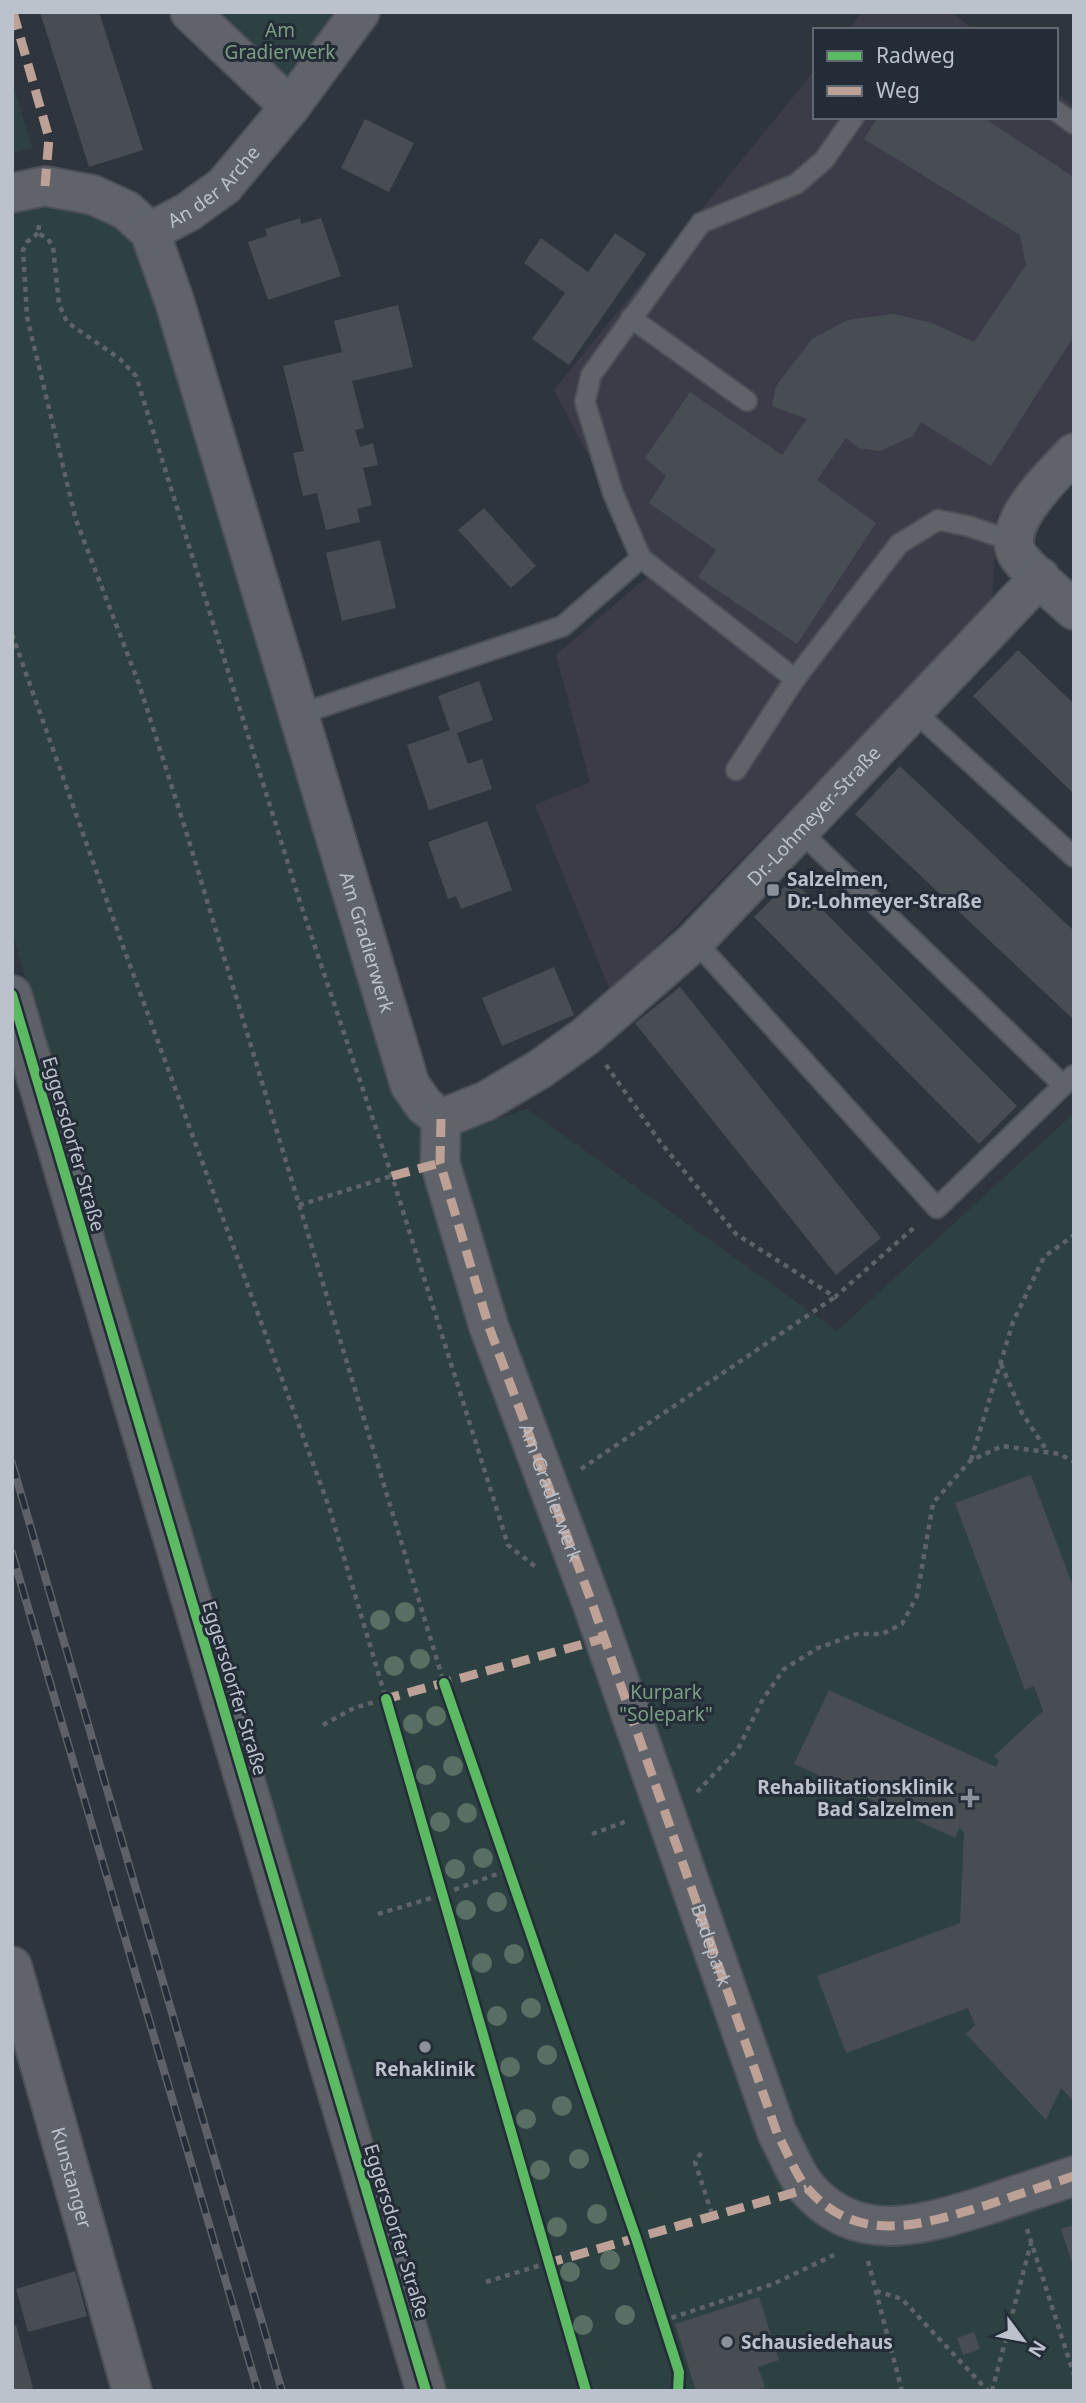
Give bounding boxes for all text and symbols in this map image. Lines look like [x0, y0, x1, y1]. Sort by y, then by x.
park label: Am Gradierwerk [225, 17, 335, 65]
legend [813, 28, 1058, 119]
text: Radweg [876, 41, 955, 69]
text: Weg [876, 76, 920, 104]
street label: An der Arche [163, 140, 266, 234]
street label: Dr.-Lohmeyer-Straße [741, 740, 886, 891]
place label: Salzelmen, Dr.-Lohmeyer-Straße [787, 866, 982, 914]
street label: Am Gradierwerk [334, 869, 400, 1016]
marker: Salzelmen, Dr.-Lohmeyer-Straße [765, 882, 781, 898]
street label: Eggersdorfer Straße [37, 1054, 111, 1234]
street label: Am Gradierwerk [513, 1420, 588, 1565]
street label: Eggersdorfer Straße [196, 1598, 274, 1778]
park label: Kurpark "Solepark" [619, 1679, 713, 1727]
place label: Rehabilitationsklinik Bad Salzelmen [757, 1774, 954, 1822]
marker: Rehabilitationsklinik Bad Salzelmen [960, 1788, 980, 1808]
street label: Badepark [685, 1900, 738, 1990]
marker: Rehaklinik [417, 2039, 433, 2055]
place label: Rehaklinik [375, 2056, 475, 2082]
street label: Kunstanger [45, 2124, 98, 2231]
street label: Eggersdorfer Straße [358, 2141, 436, 2321]
north arrow [988, 2305, 1058, 2375]
place label: Schausiedehaus [741, 2329, 893, 2355]
marker: Schausiedehaus [719, 2334, 735, 2350]
text: N [1022, 2336, 1053, 2362]

